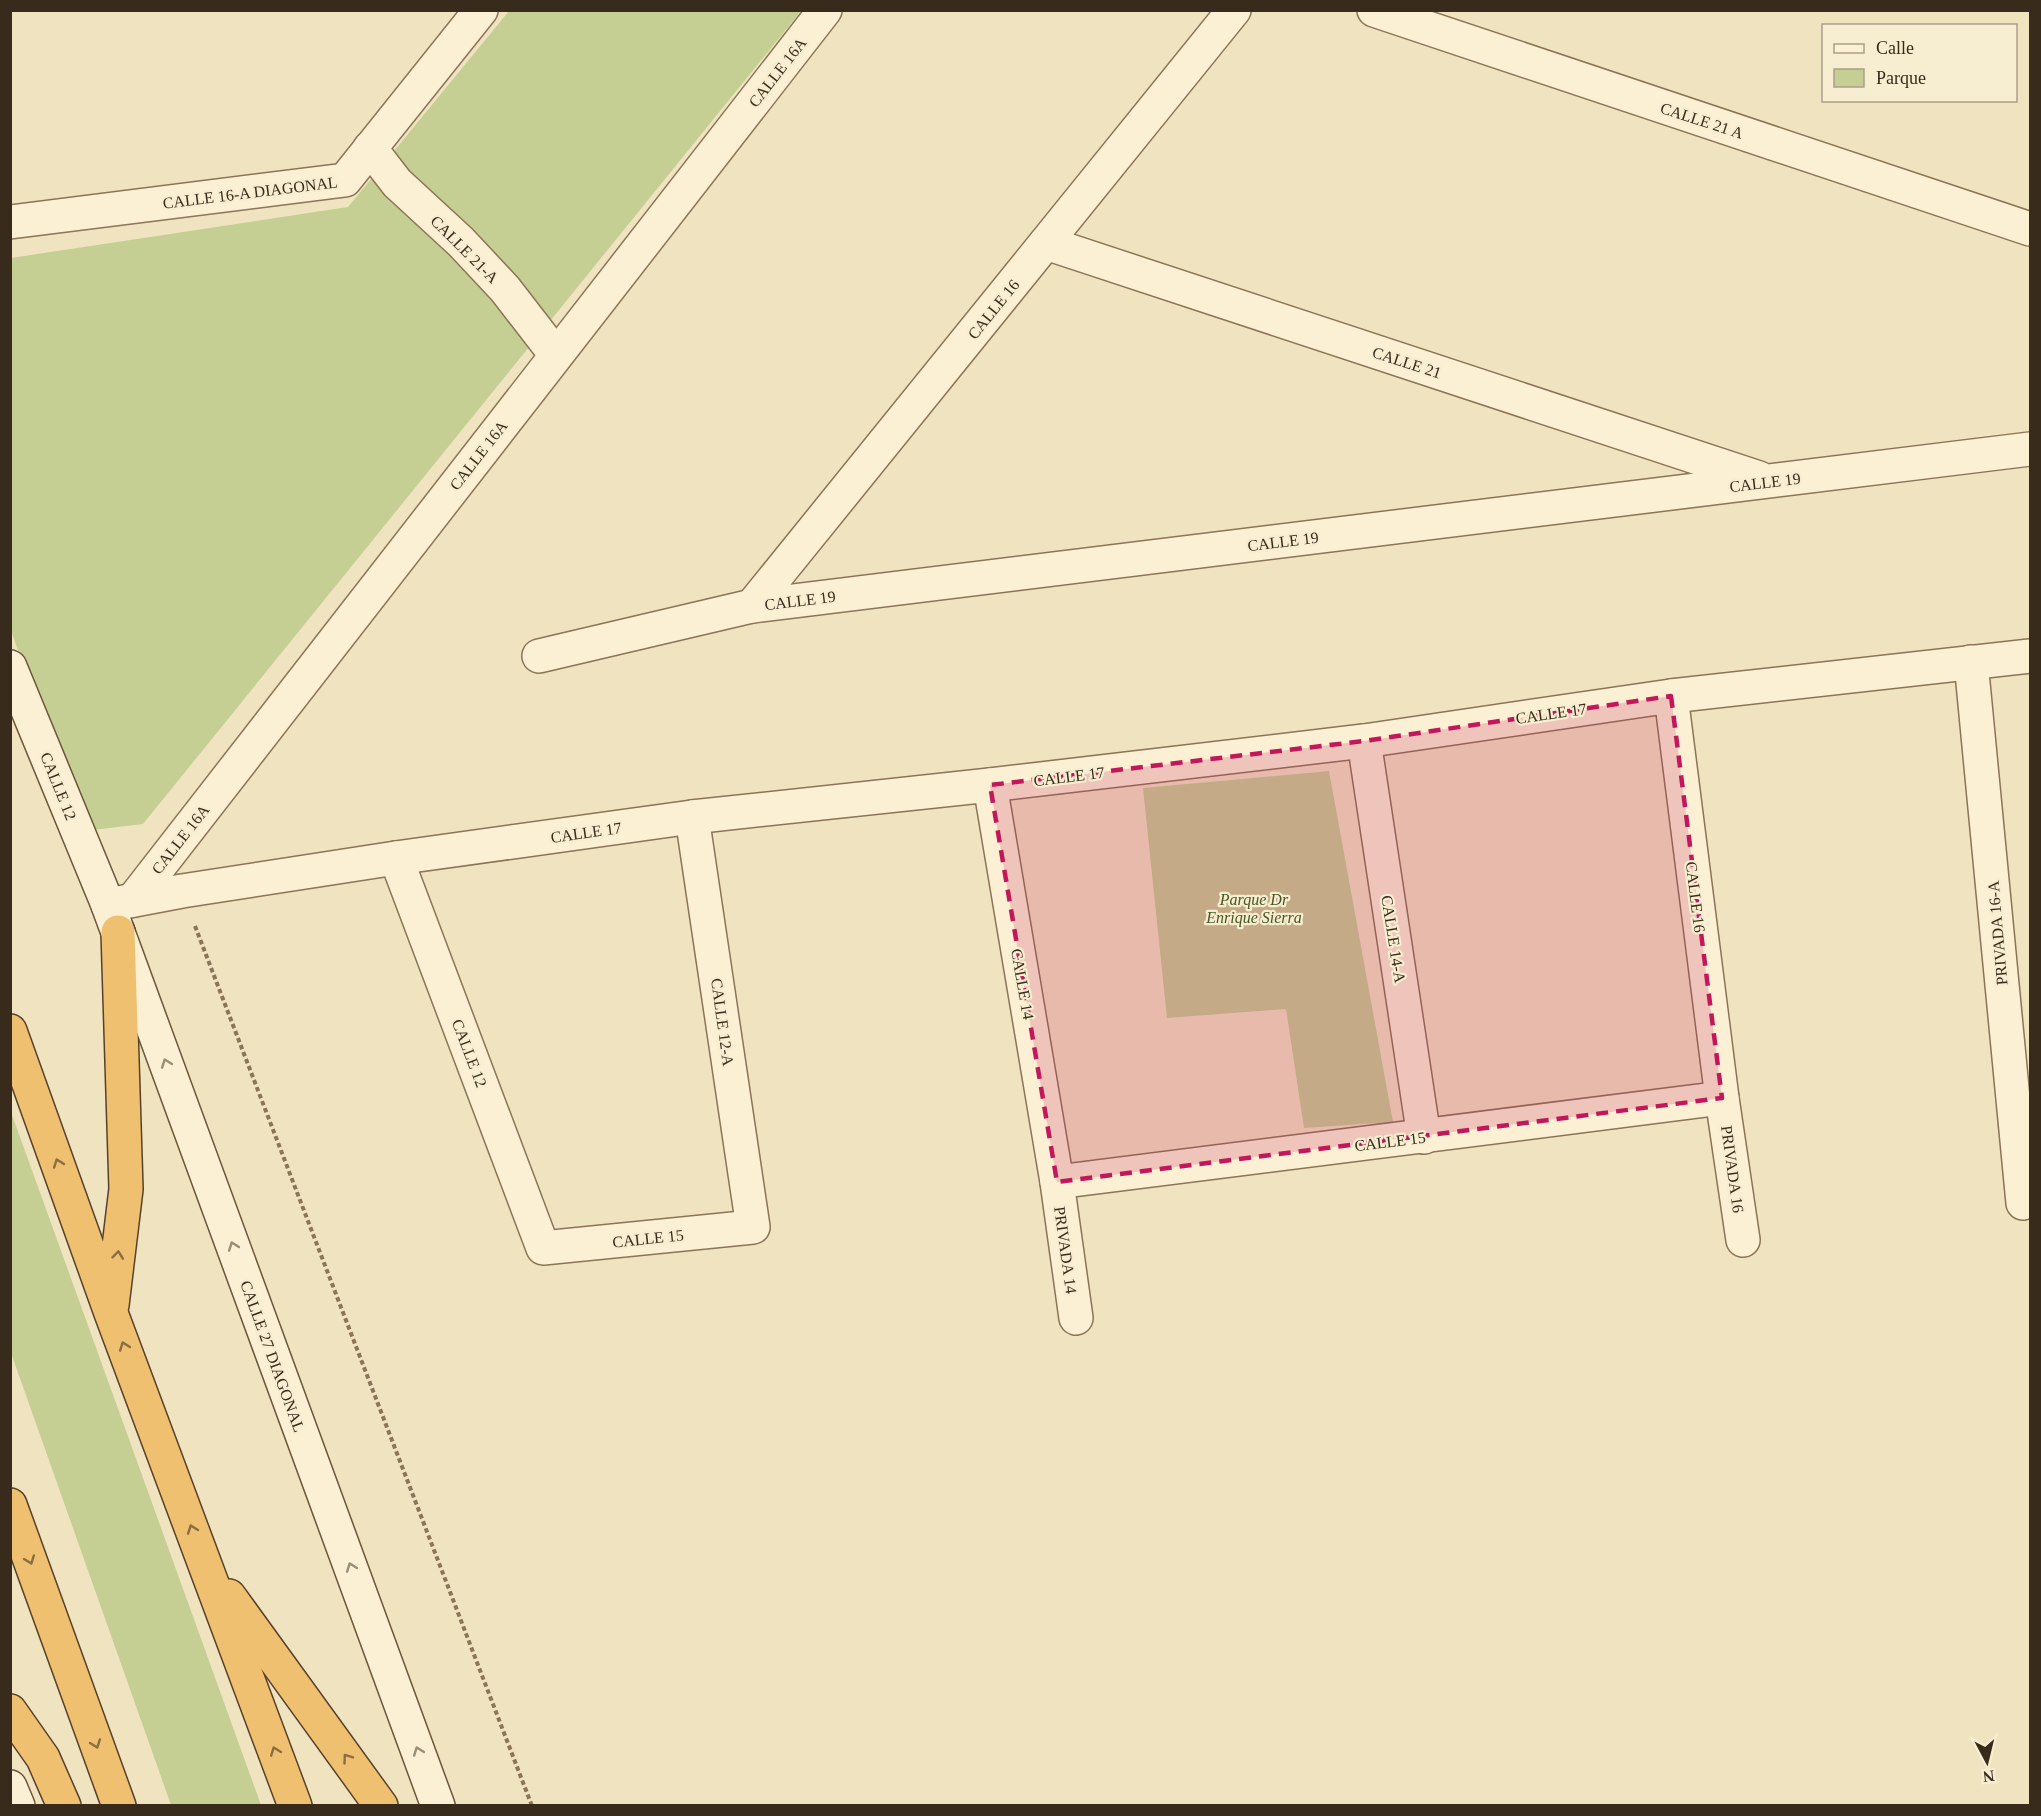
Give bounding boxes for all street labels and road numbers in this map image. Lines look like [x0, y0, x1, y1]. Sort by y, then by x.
street label: CALLE 16A [745, 34, 810, 110]
street label: CALLE 21 A [1658, 99, 1746, 142]
street label: CALLE 16-A DIAGONAL [162, 173, 338, 212]
street label: CALLE 21-A [427, 212, 502, 287]
street label: CALLE 16 [964, 276, 1023, 342]
street label: CALLE 21 [1370, 343, 1443, 382]
street label: CALLE 16A [446, 417, 511, 493]
street label: CALLE 19 [1729, 470, 1802, 495]
street label: CALLE 19 [1247, 529, 1320, 554]
street label: CALLE 19 [764, 588, 837, 613]
street label: CALLE 17 [1514, 700, 1588, 727]
street label: CALLE 12 [37, 750, 80, 823]
street label: CALLE 17 [1033, 764, 1106, 789]
street label: CALLE 16A [148, 801, 213, 877]
street label: CALLE 17 [549, 819, 623, 846]
street label: CALLE 16 [1683, 861, 1708, 934]
street label: PRIVADA 16-A [1984, 879, 2011, 986]
street label: CALLE 14-A [1378, 894, 1409, 985]
street label: CALLE 14 [1008, 947, 1037, 1021]
street label: CALLE 12-A [708, 977, 737, 1067]
street label: CALLE 12 [449, 1017, 490, 1090]
street label: PRIVADA 16 [1718, 1124, 1747, 1214]
street label: CALLE 15 [1354, 1129, 1427, 1154]
street label: PRIVADA 14 [1051, 1205, 1080, 1295]
street label: CALLE 15 [612, 1226, 685, 1251]
street label: CALLE 27 DIAGONAL [237, 1278, 308, 1434]

